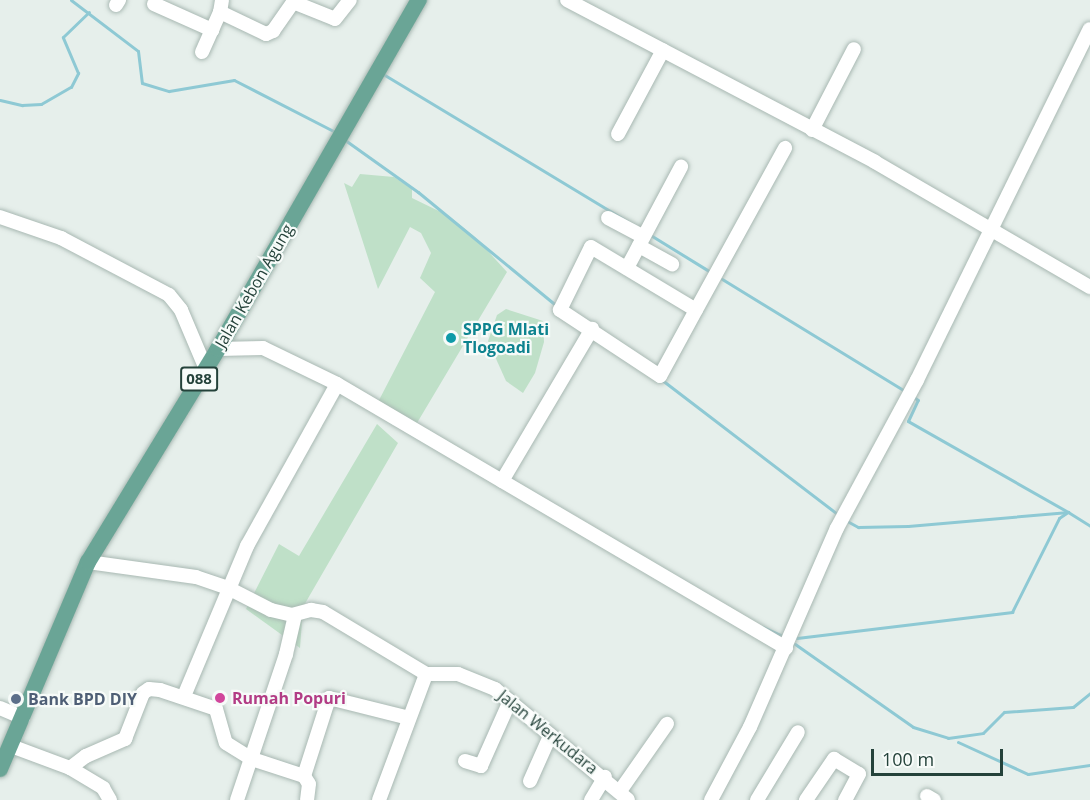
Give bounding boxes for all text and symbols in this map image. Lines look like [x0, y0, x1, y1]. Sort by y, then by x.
street label: Jalan Kebon Agung [211, 221, 297, 351]
place label: SPPG Mlati Tlogoadi [463, 319, 549, 357]
marker: SPPG Mlati Tlogoadi [444, 331, 458, 345]
road number: 088 [180, 367, 218, 391]
street label: Jalan Werkudara [494, 686, 602, 778]
place label: Rumah Popuri [232, 688, 346, 708]
place label: Bank BPD DIY [28, 689, 137, 709]
marker: Rumah Popuri [213, 691, 227, 705]
marker: Bank BPD DIY [9, 692, 23, 706]
scale bar [874, 737, 1006, 775]
text: 100 m [882, 747, 934, 771]

